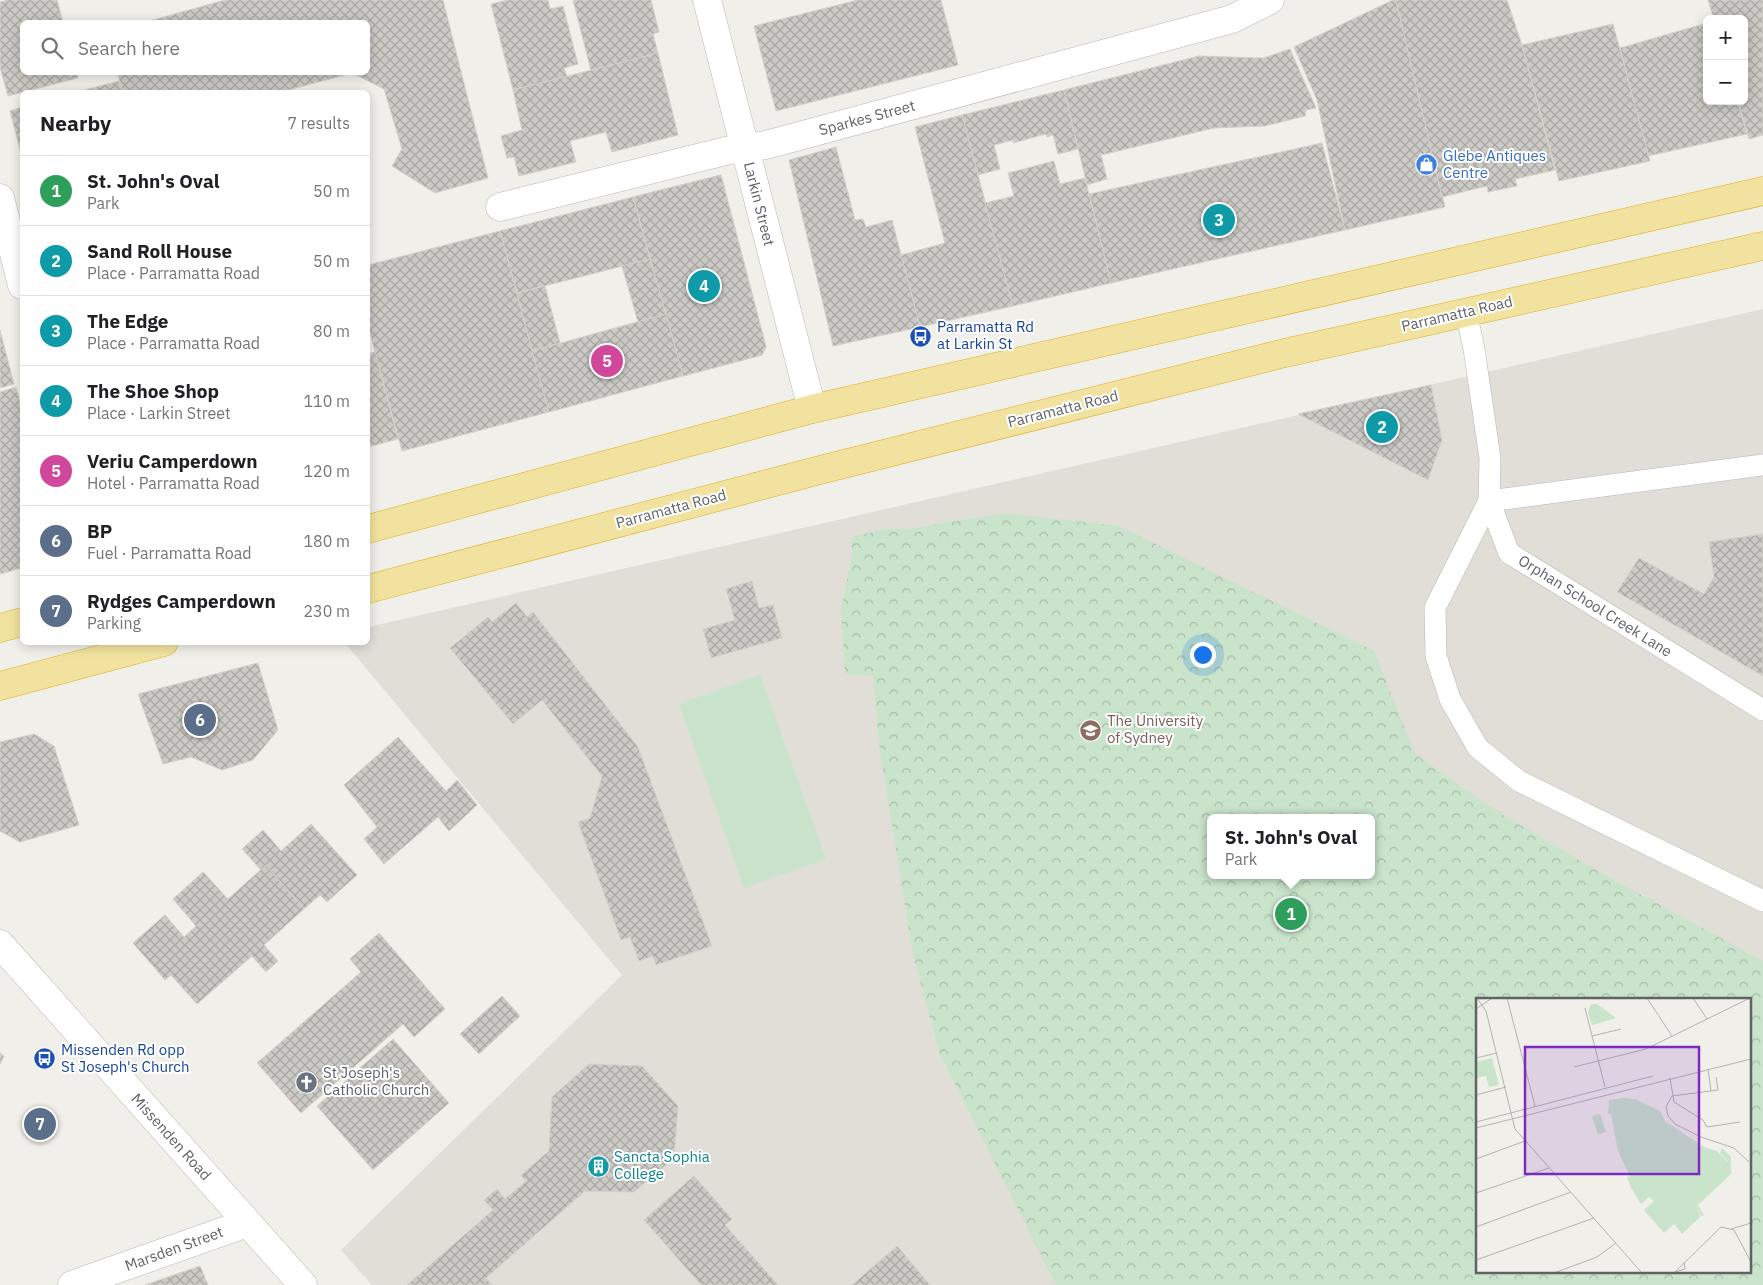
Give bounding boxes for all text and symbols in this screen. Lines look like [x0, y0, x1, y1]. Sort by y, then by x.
map controls [1703, 15, 1748, 105]
button: + [1703, 15, 1748, 60]
search box [20, 20, 370, 75]
icon: search [38, 34, 66, 62]
text: Search here [78, 36, 180, 60]
button: − [1703, 60, 1748, 105]
street label: Sparkes Street [817, 96, 917, 139]
text: Nearby [40, 109, 111, 137]
text: 7 results [287, 113, 350, 133]
place label: Glebe Antiques Centre [1443, 146, 1546, 182]
shop icon: Glebe Antiques Centre [1415, 153, 1439, 177]
street label: Larkin Street [740, 160, 779, 248]
text: St. John's Oval [87, 169, 219, 193]
text: 1 [51, 181, 61, 201]
text: 50 m [313, 181, 350, 201]
text: Park [87, 193, 119, 213]
pin: 3 [1203, 201, 1235, 239]
text: Sand Roll House [87, 239, 232, 263]
text: 2 [51, 251, 61, 271]
text: 50 m [313, 251, 350, 271]
text: Place · Parramatta Road [87, 263, 260, 283]
pin: 4 [688, 267, 720, 305]
street label: Parramatta Road [1399, 291, 1514, 336]
text: The Edge [87, 309, 169, 333]
place label: Parramatta Rd at Larkin St [937, 317, 1034, 353]
text: 3 [51, 321, 61, 341]
text: 80 m [313, 321, 350, 341]
bus stop icon: Parramatta Rd at Larkin St [909, 324, 933, 348]
text: Place · Parramatta Road [87, 333, 260, 353]
pin: 5 [591, 342, 623, 380]
text: The Shoe Shop [87, 379, 219, 403]
street label: Parramatta Road [1006, 386, 1120, 431]
text: 4 [51, 391, 61, 411]
text: 110 m [303, 391, 350, 411]
text: Place · Larkin Street [87, 403, 231, 423]
pin: 2 [1366, 408, 1398, 446]
text: Veriu Camperdown [87, 449, 258, 473]
text: 5 [51, 461, 61, 481]
text: 120 m [303, 461, 350, 481]
text: Hotel · Parramatta Road [87, 473, 260, 493]
street label: Parramatta Road [614, 485, 728, 532]
text: BP [87, 519, 112, 543]
text: 6 [51, 531, 61, 551]
text: 180 m [303, 531, 350, 551]
text: Fuel · Parramatta Road [87, 543, 252, 563]
street label: Orphan School Creek Lane [1515, 550, 1676, 661]
text: Rydges Camperdown [87, 589, 276, 613]
text: 7 [51, 601, 61, 621]
text: 230 m [303, 601, 350, 621]
text: Parking [87, 613, 141, 633]
your location [1190, 642, 1216, 668]
pin: 6 [184, 701, 216, 739]
place label: The University of Sydney [1107, 711, 1204, 747]
school or university icon: The University of Sydney [1079, 718, 1103, 742]
popup [1207, 814, 1375, 879]
text: St. John's Oval [1225, 825, 1357, 849]
text: Park [1225, 849, 1257, 869]
pin: 1 [1275, 895, 1307, 933]
inset map [1476, 998, 1750, 1272]
place label: Missenden Rd opp St Joseph's Church [61, 1040, 189, 1076]
bus stop icon: Missenden Rd opp St Joseph's Church [33, 1047, 57, 1071]
place label: St Joseph's Catholic Church [323, 1063, 429, 1099]
church icon: St Joseph's Catholic Church [295, 1070, 319, 1094]
street label: Missenden Road [127, 1089, 215, 1184]
pin: 7 [24, 1105, 56, 1143]
place label: Sancta Sophia College [614, 1147, 710, 1183]
building icon: Sancta Sophia College [586, 1154, 610, 1178]
street label: Marsden Street [122, 1222, 226, 1275]

